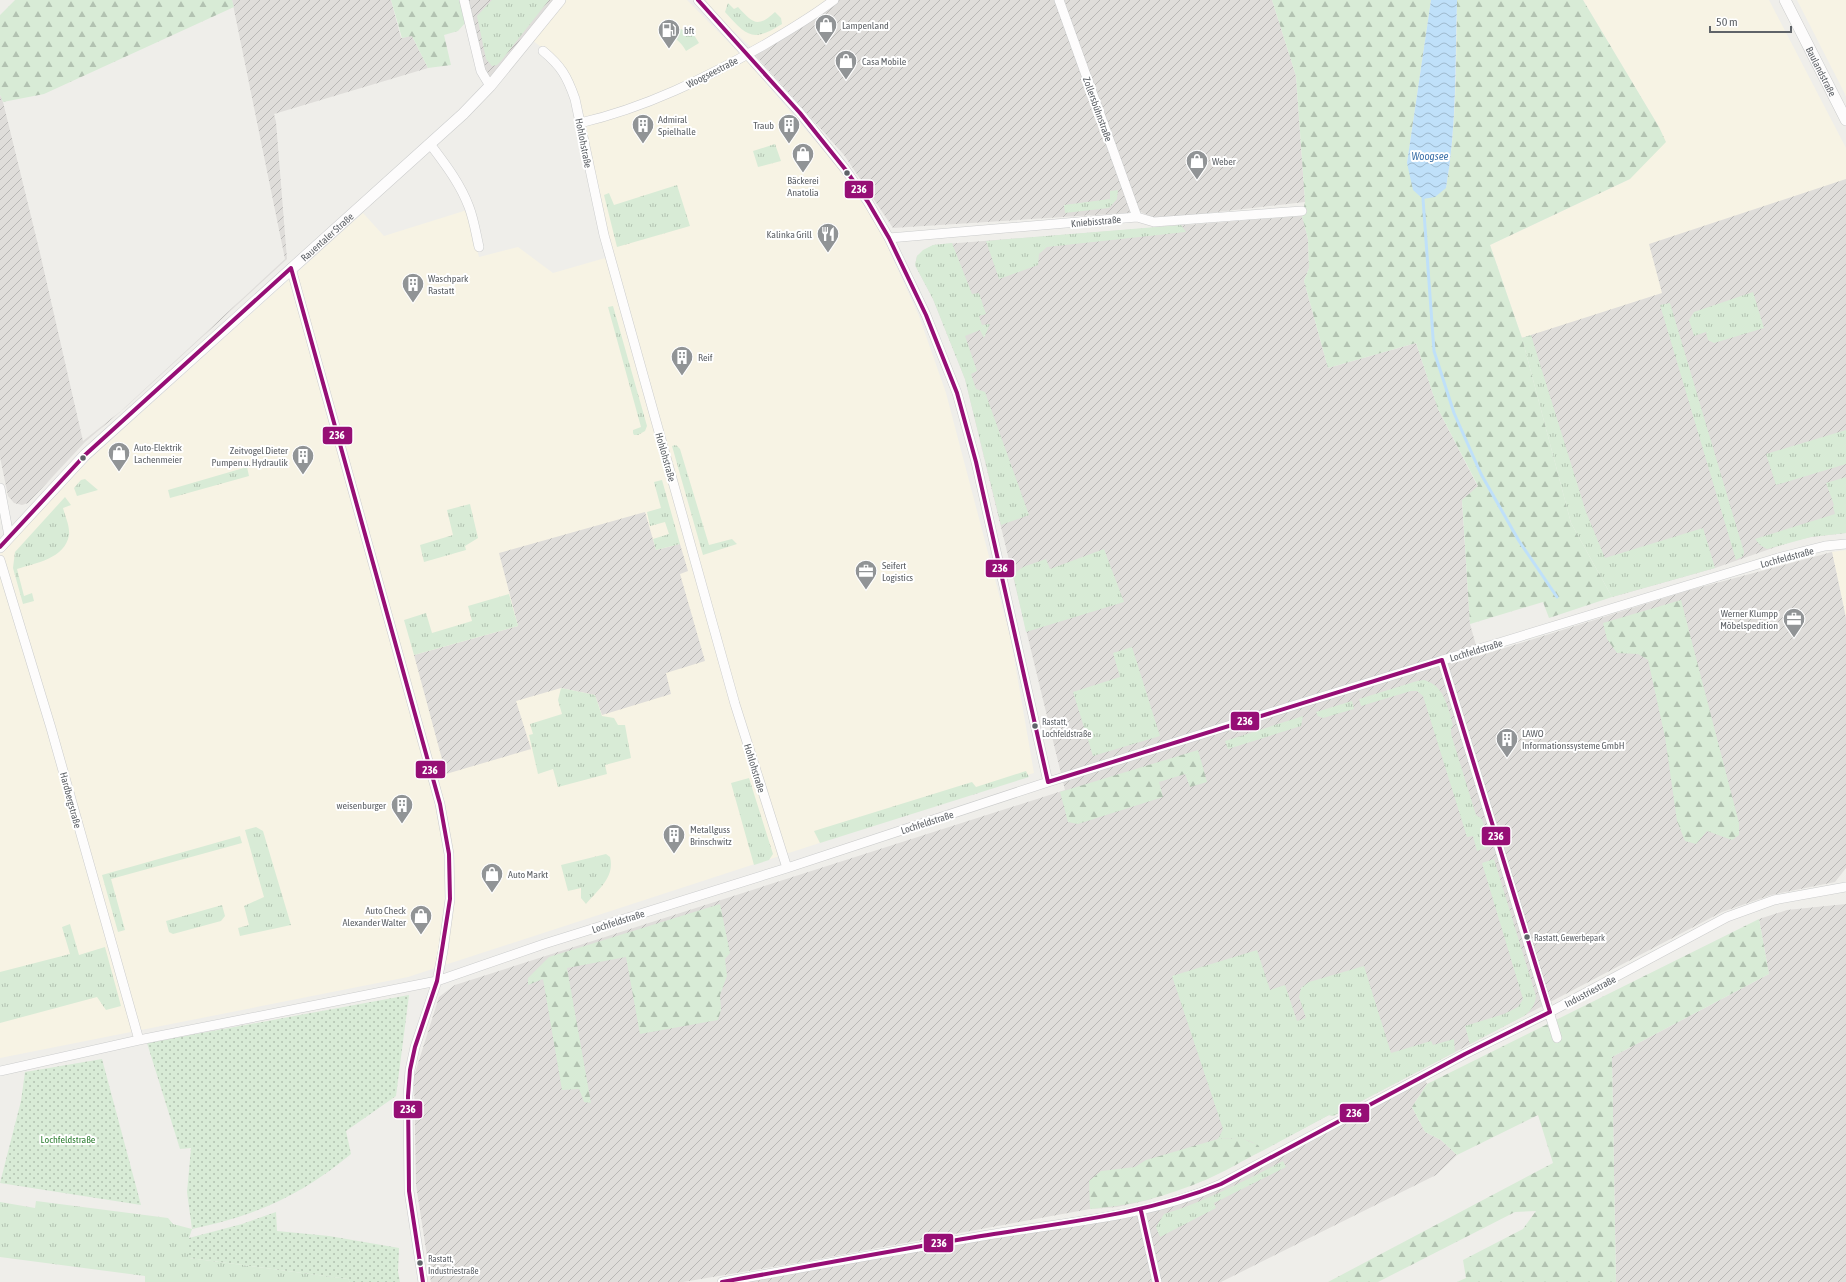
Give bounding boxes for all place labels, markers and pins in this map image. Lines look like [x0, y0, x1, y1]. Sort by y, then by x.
shop icon: Lampenland [813, 12, 839, 45]
fuel station icon: bft [656, 17, 682, 50]
place label: Lampenland [842, 20, 889, 31]
place label: bft [684, 25, 695, 36]
shop icon: Casa Mobile [833, 48, 859, 81]
place label: Casa Mobile [862, 56, 907, 67]
building icon: Admiral Spielhalle [630, 112, 656, 145]
building icon: Traub [776, 112, 802, 145]
place label: Admiral Spielhalle [658, 114, 696, 137]
place label: Traub [753, 120, 774, 131]
shop icon: Bäckerei Anatolia [790, 141, 816, 174]
shop icon: Weber [1184, 148, 1210, 181]
place label: Weber [1212, 156, 1237, 167]
unlabelled marker [842, 168, 852, 178]
place label: Bäckerei Anatolia [787, 175, 819, 198]
restaurant icon: Kalinka Grill [815, 221, 841, 254]
place label: Kalinka Grill [767, 229, 812, 240]
building icon: Waschpark Rastatt [400, 271, 426, 304]
place label: Waschpark Rastatt [428, 273, 469, 296]
building icon: Reif [669, 344, 695, 377]
place label: Reif [698, 352, 713, 363]
shop icon: Auto-Elektrik Lachenmeier [106, 440, 132, 473]
place label: Auto-Elektrik Lachenmeier [134, 442, 183, 465]
building icon: Zeitvogel Dieter Pumpen u. Hydraulik [290, 443, 316, 476]
place label: Zeitvogel Dieter Pumpen u. Hydraulik [211, 445, 289, 468]
unlabelled marker [78, 453, 88, 463]
office icon: Seifert Logistics [853, 558, 879, 591]
place label: Seifert Logistics [882, 560, 914, 583]
office icon: Werner Klumpp Möbelspedition [1781, 606, 1807, 639]
place label: Werner Klumpp Möbelspedition [1720, 608, 1778, 631]
place label: Rastatt, Lochfeldstraße [1042, 717, 1091, 739]
marker: Rastatt, Lochfeldstraße [1030, 721, 1040, 731]
building icon: LAWO Informationssysteme GmbH [1494, 726, 1520, 759]
place label: LAWO Informationssysteme GmbH [1522, 728, 1625, 751]
building icon: weisenburger [389, 792, 415, 825]
place label: weisenburger [337, 800, 387, 811]
building icon: Metallguss Brinschwitz [661, 822, 687, 855]
place label: Metallguss Brinschwitz [690, 824, 732, 847]
shop icon: Auto Markt [479, 861, 505, 894]
place label: Auto Markt [508, 869, 548, 880]
shop icon: Auto Check Alexander Walter [408, 903, 434, 936]
place label: Auto Check Alexander Walter [342, 905, 407, 928]
marker: Rastatt, Gewerbepark [1522, 932, 1532, 942]
place label: Rastatt, Gewerbepark [1534, 933, 1605, 943]
place label: Rastatt, Industriestraße [428, 1254, 479, 1276]
marker: Rastatt, Industriestraße [415, 1258, 425, 1268]

